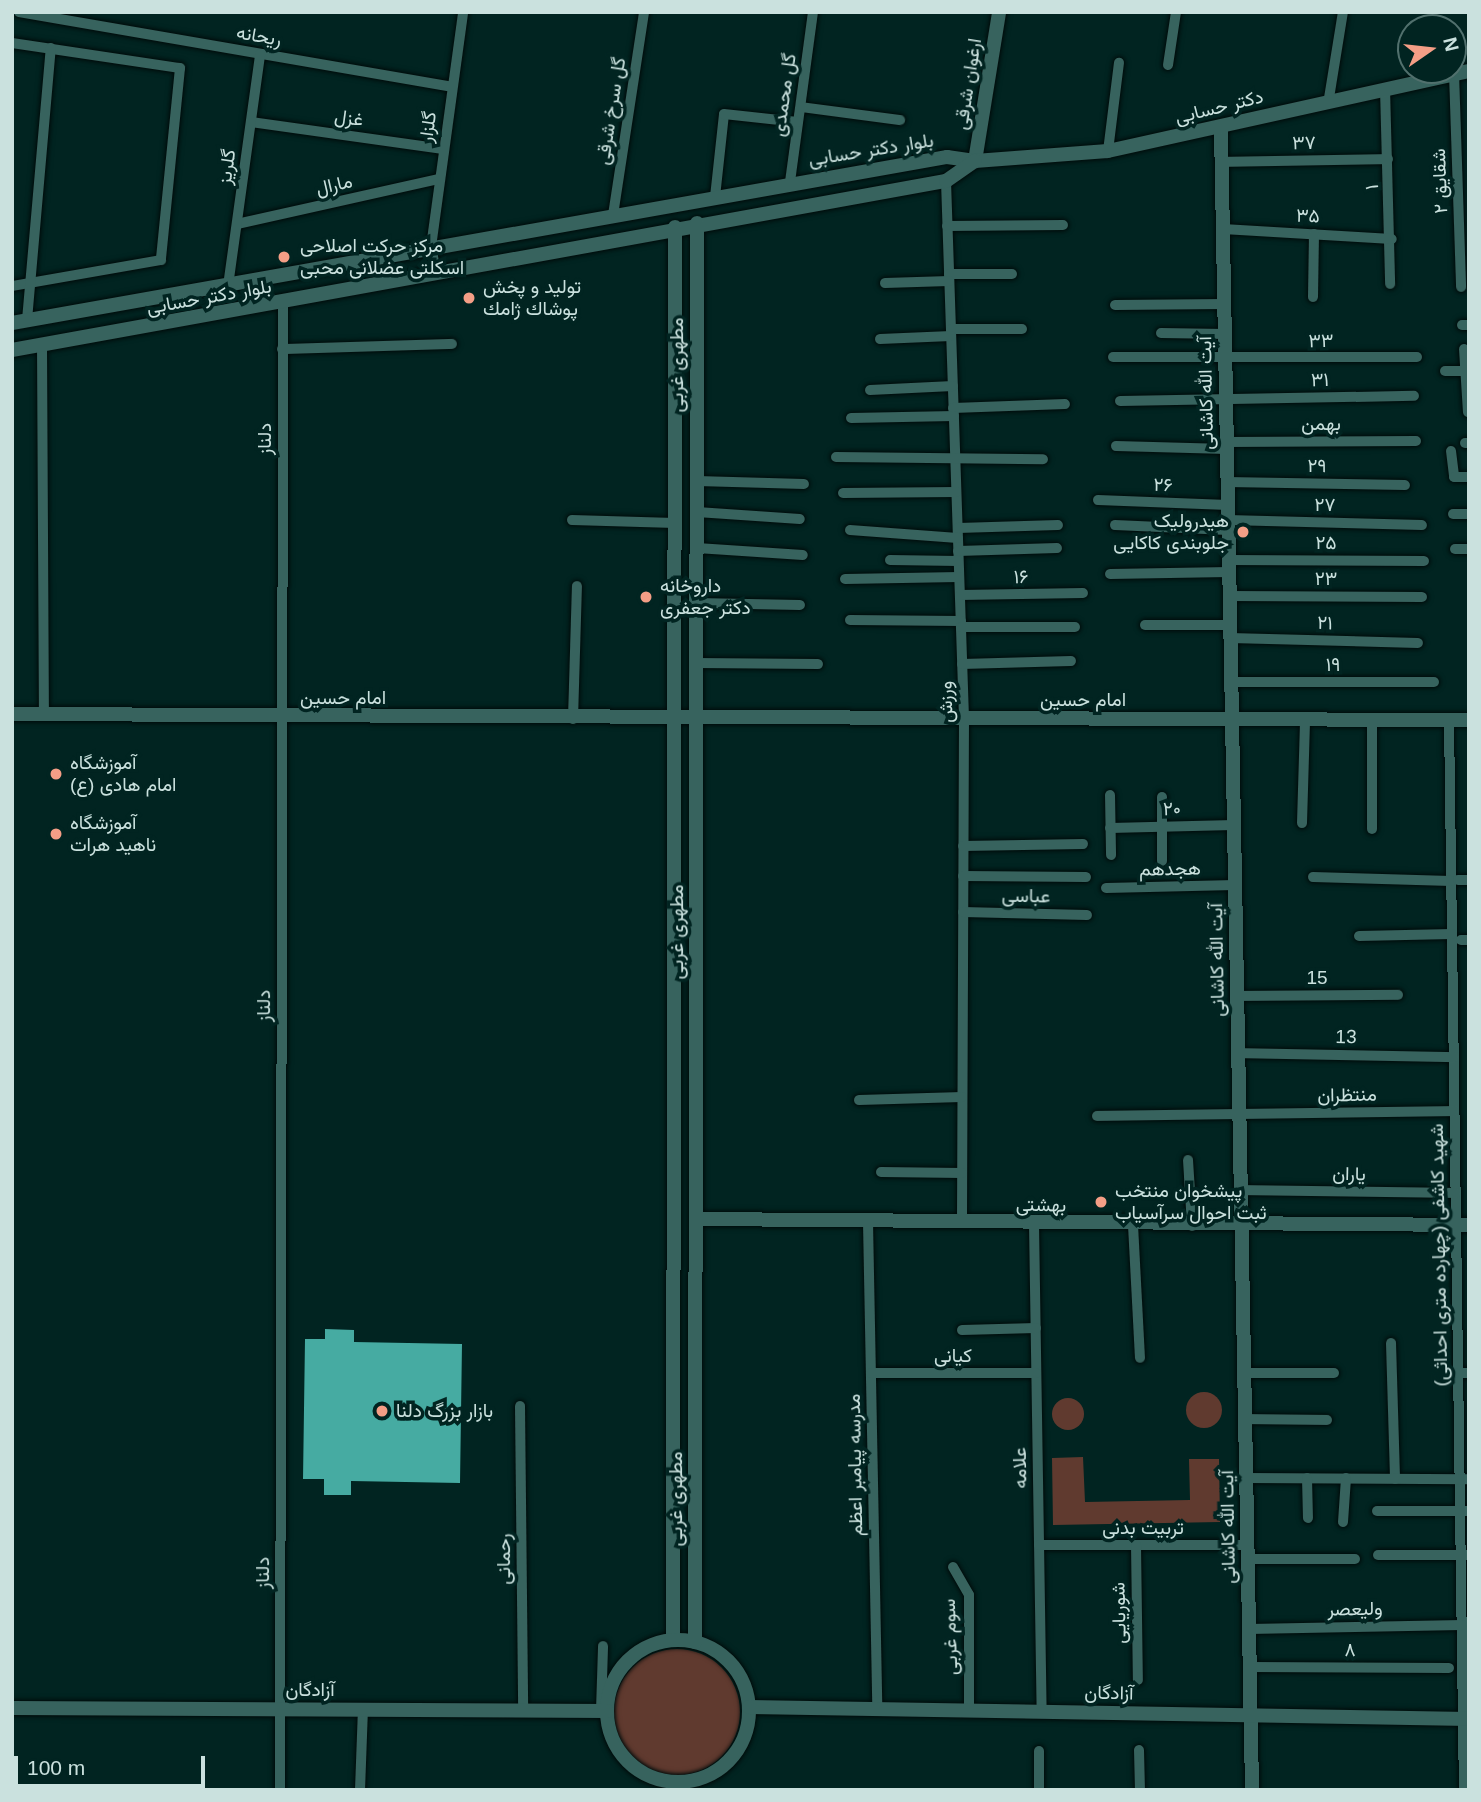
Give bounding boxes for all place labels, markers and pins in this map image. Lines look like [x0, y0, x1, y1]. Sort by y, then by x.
place label: مرکز حرکت اصلاحی اسکلتی عضلانی محبی [300, 235, 464, 279]
marker: مرکز حرکت اصلاحی اسکلتی عضلانی محبی [274, 247, 294, 267]
place label: توليد و پخش پوشاك ژامك [483, 276, 581, 320]
marker: توليد و پخش پوشاك ژامك [461, 290, 477, 306]
place label: هیدرولیک جلوبندی کاکایی [1113, 510, 1229, 554]
marker: هیدرولیک جلوبندی کاکایی [1235, 524, 1251, 540]
place label: داروخانه دکتر جعفری [660, 575, 751, 619]
marker: داروخانه دکتر جعفری [638, 589, 654, 605]
place label: آموزشگاه امام هادی (ع) [70, 752, 176, 796]
marker: آموزشگاه امام هادی (ع) [48, 766, 64, 782]
place label: آموزشگاه ناهید هرات [70, 812, 156, 856]
marker: آموزشگاه ناهید هرات [48, 826, 64, 842]
place label: پیشخوان منتخب ثبت احوال سرآسیاب [1115, 1180, 1267, 1224]
marker: پیشخوان منتخب ثبت احوال سرآسیاب [1093, 1194, 1109, 1210]
place label: بازار بزرگ دلنا [396, 1400, 493, 1422]
marker: بازار بزرگ دلنا [374, 1403, 390, 1419]

